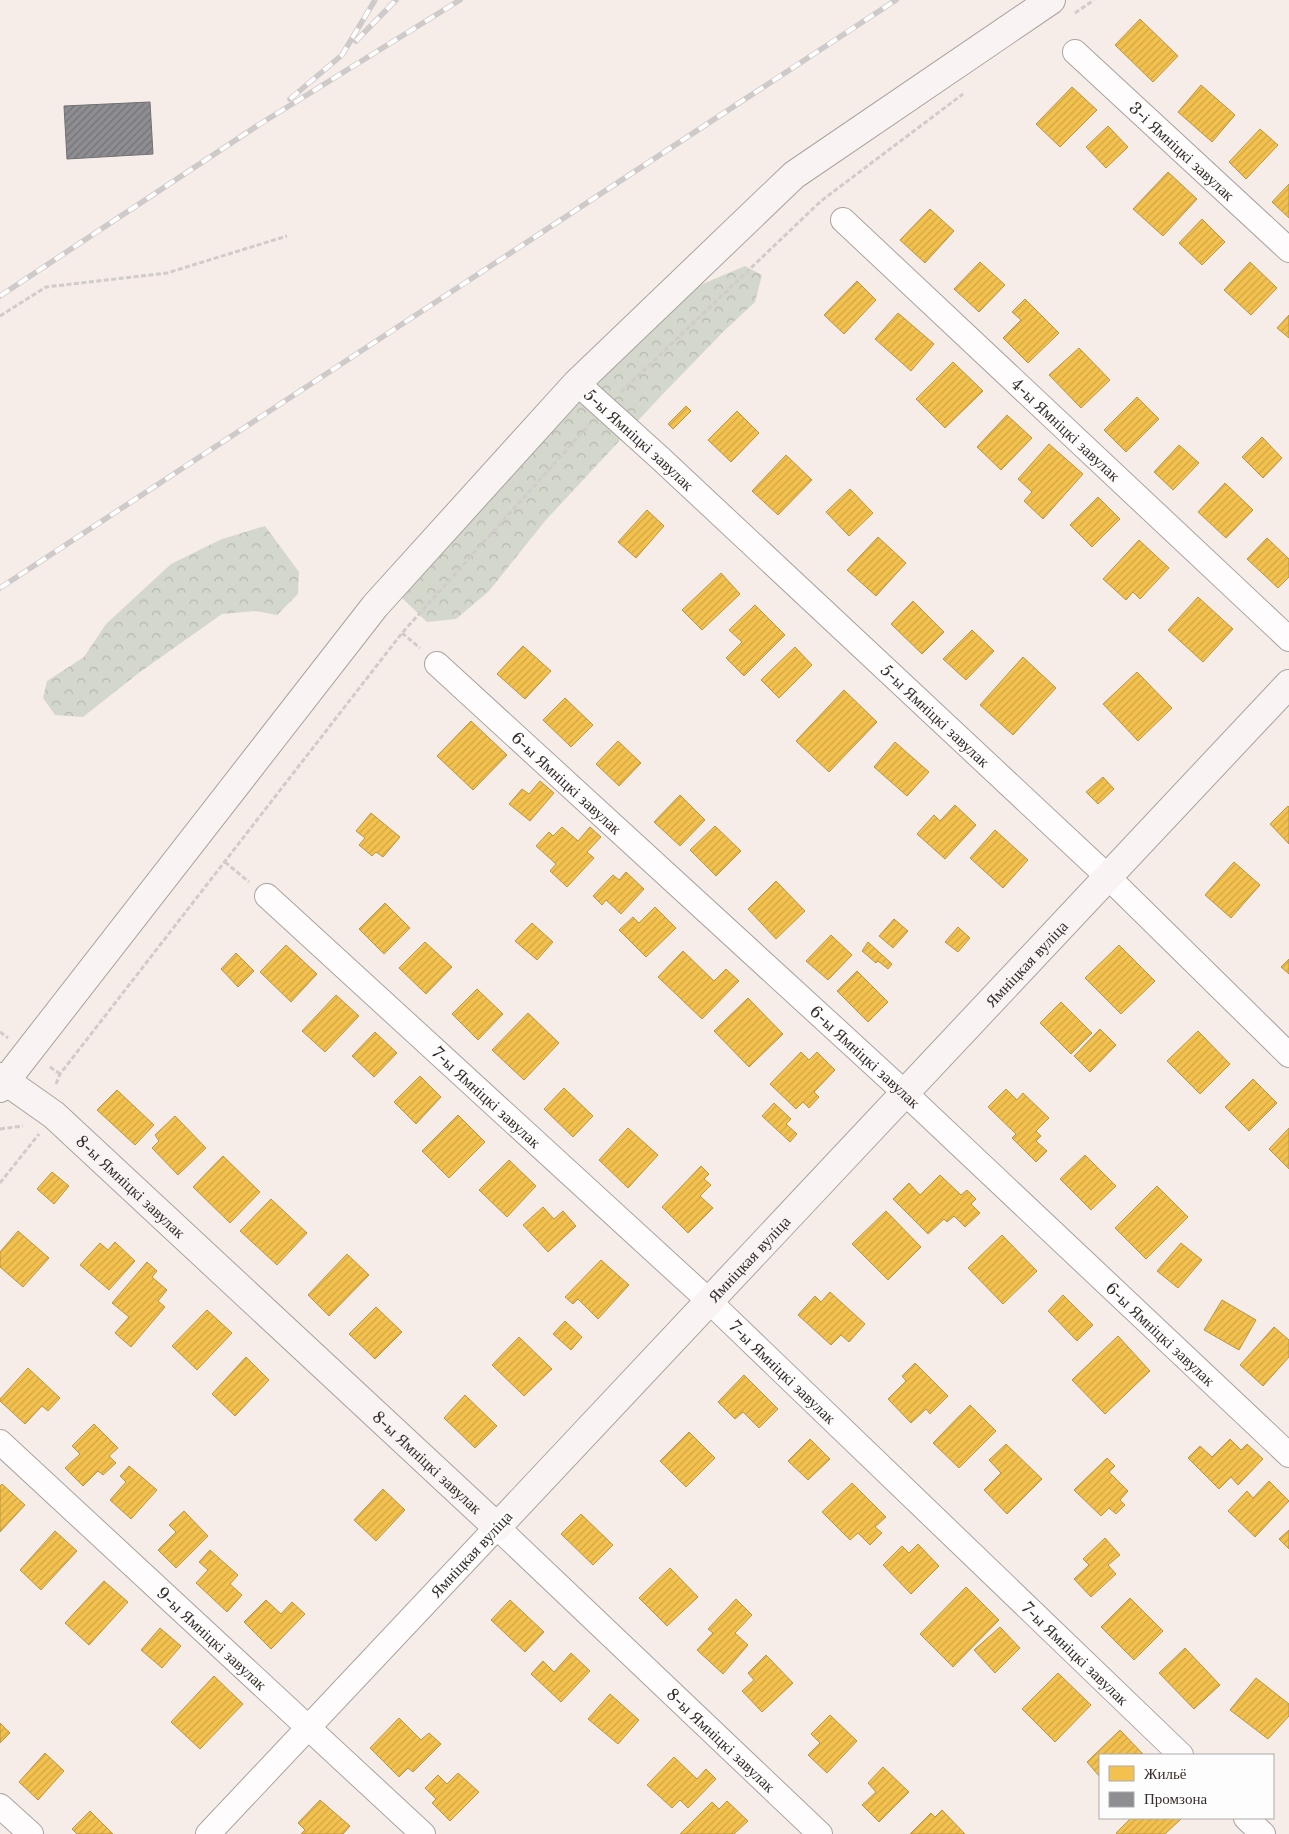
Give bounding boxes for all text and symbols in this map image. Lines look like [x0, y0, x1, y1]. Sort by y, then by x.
street label: 3-і Ямніцкі завулак [1125, 98, 1239, 205]
street label: 4-ы Ямніцкі завулак [1007, 374, 1125, 486]
street label: 5-ы Ямніцкі завулак [580, 384, 698, 495]
street label: 5-ы Ямніцкі завулак [877, 660, 994, 771]
street label: 6-ы Ямніцкі завулак [507, 727, 626, 839]
street label: Ямніцкая вуліца [981, 916, 1072, 1011]
street label: 6-ы Ямніцкі завулак [806, 1001, 925, 1112]
street label: 7-ы Ямніцкі завулак [428, 1043, 545, 1152]
street label: 8-ы Ямніцкі завулак [72, 1131, 190, 1242]
street label: Ямніцкая вуліца [704, 1211, 794, 1306]
street label: 6-ы Ямніцкі завулак [1102, 1278, 1220, 1390]
street label: 7-ы Ямніцкі завулак [725, 1316, 841, 1428]
street label: 8-ы Ямніцкі завулак [369, 1407, 487, 1518]
street label: Ямніцкая вуліца [426, 1506, 516, 1602]
street label: 9-ы Ямніцкі завулак [153, 1583, 271, 1694]
street label: 7-ы Ямніцкі завулак [1018, 1598, 1133, 1710]
street label: 8-ы Ямніцкі завулак [663, 1684, 780, 1797]
legend [1099, 1754, 1274, 1819]
text: Жильё [1144, 1764, 1187, 1783]
text: Промзона [1144, 1789, 1207, 1808]

